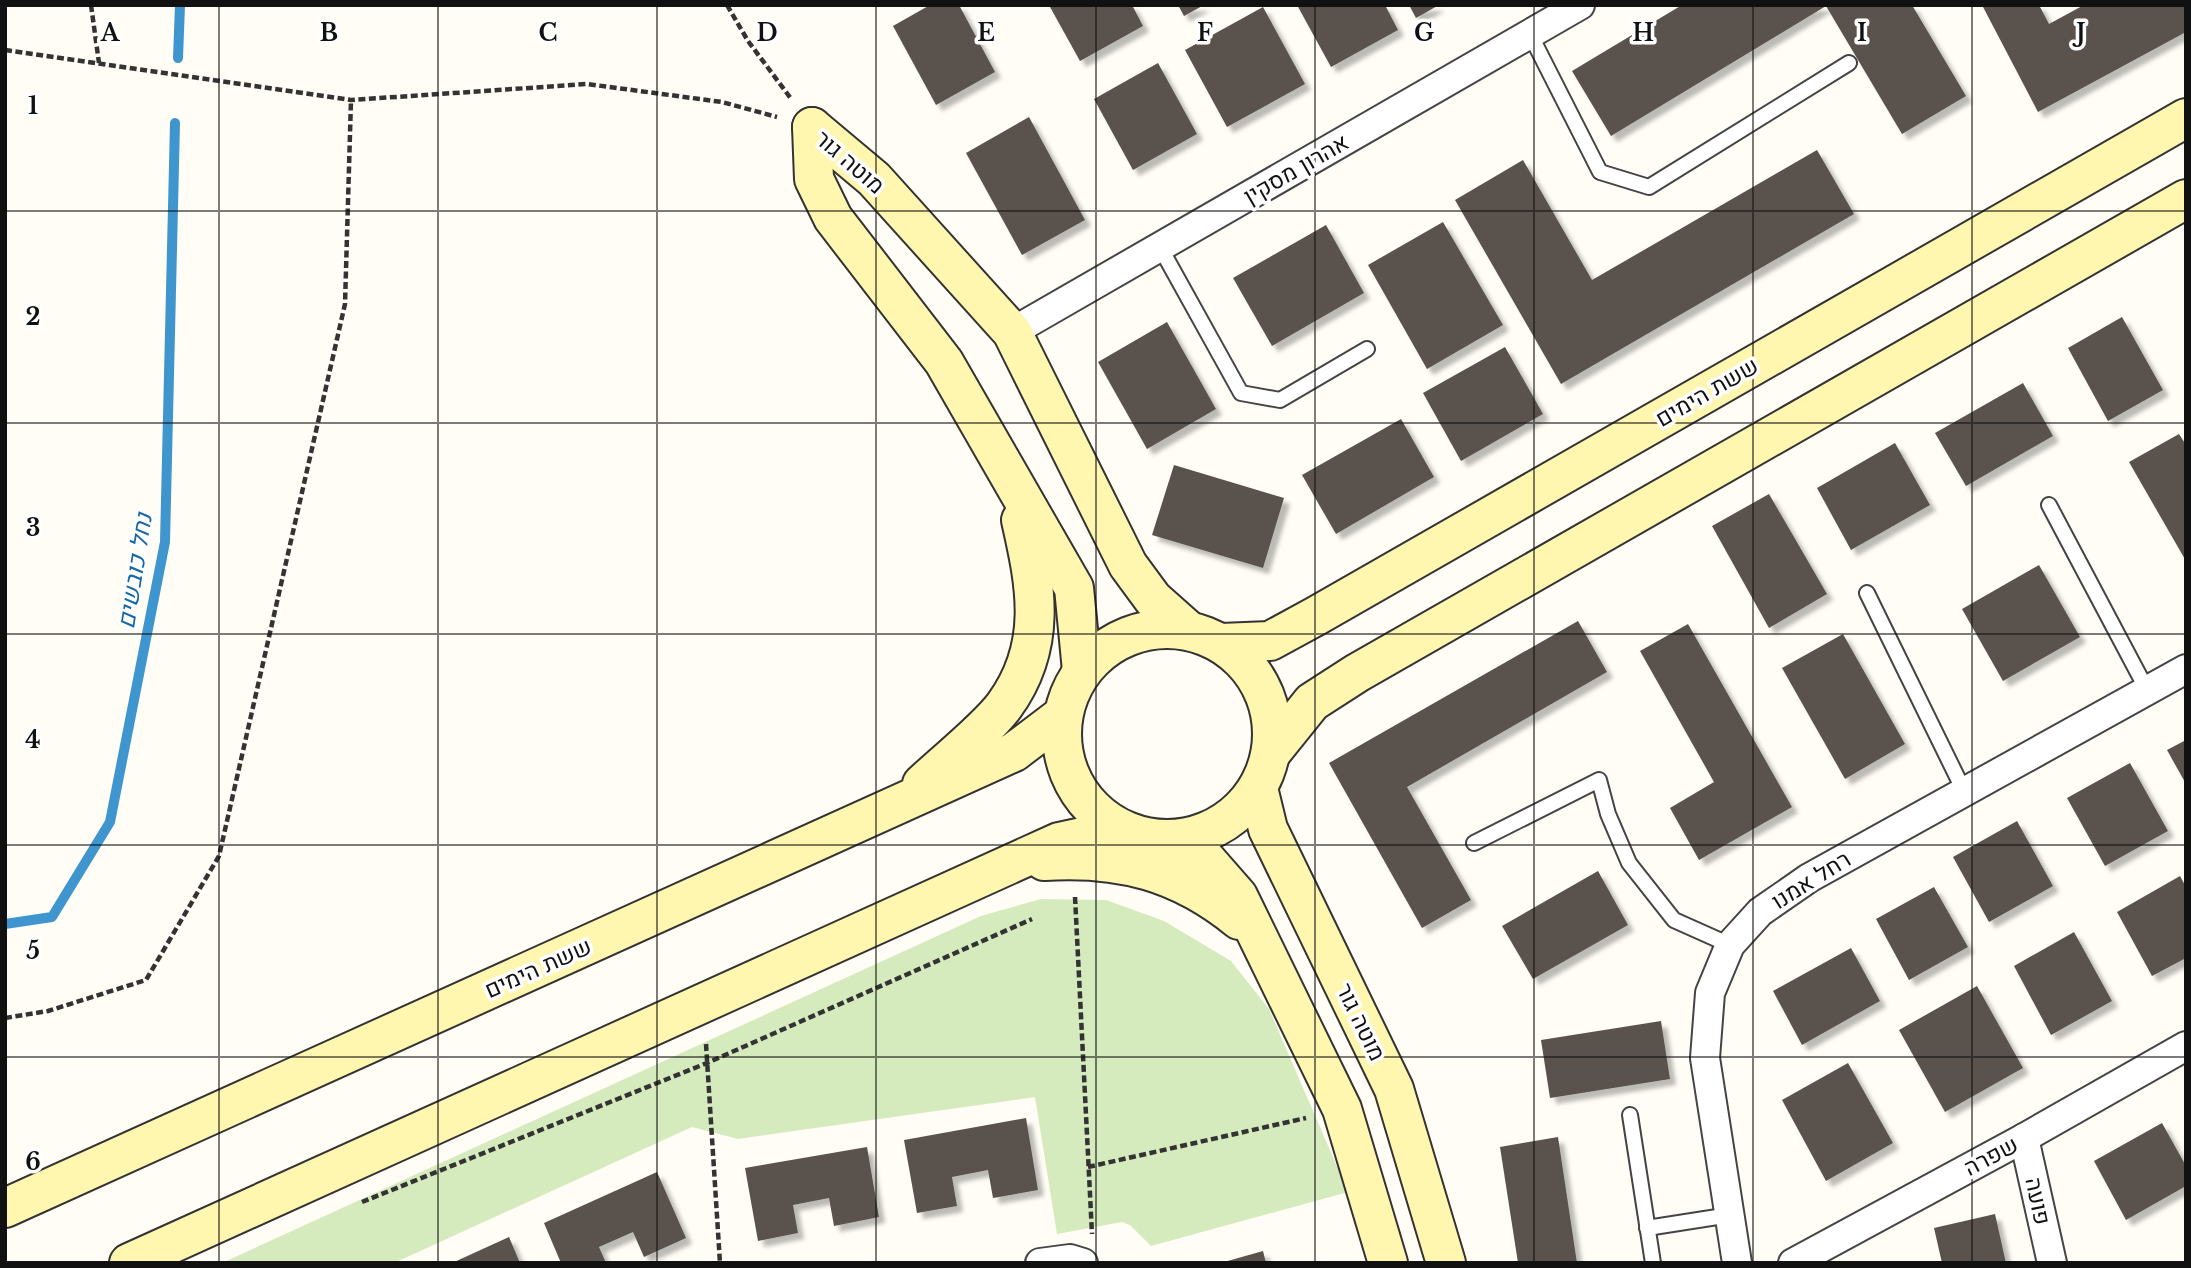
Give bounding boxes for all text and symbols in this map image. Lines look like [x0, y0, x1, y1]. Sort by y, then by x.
text: A [100, 19, 121, 47]
text: B [320, 19, 338, 47]
text: C [539, 19, 557, 47]
text: D [756, 19, 778, 47]
text: E [977, 19, 995, 47]
text: F [1197, 19, 1213, 47]
text: G [1414, 19, 1434, 47]
text: H [1632, 19, 1654, 47]
text: I [1857, 19, 1867, 47]
text: J [2072, 19, 2086, 47]
text: 1 [28, 92, 38, 120]
street label: מוטה גור [810, 124, 890, 200]
street label: אהרון מסקין [1238, 128, 1354, 210]
text: 2 [26, 303, 40, 331]
street label: ששת הימים [1651, 351, 1763, 433]
water label: נחל כובשים [111, 509, 158, 631]
text: 3 [26, 514, 40, 542]
text: 4 [25, 726, 41, 754]
street label: רחל אמנו [1766, 845, 1856, 915]
street label: ששת הימים [480, 932, 596, 1004]
text: 5 [26, 937, 40, 965]
street label: מוטה גור [1330, 979, 1392, 1065]
street label: שפרה [1959, 1130, 2023, 1182]
text: 6 [25, 1148, 41, 1176]
street label: פועה [2019, 1175, 2057, 1227]

